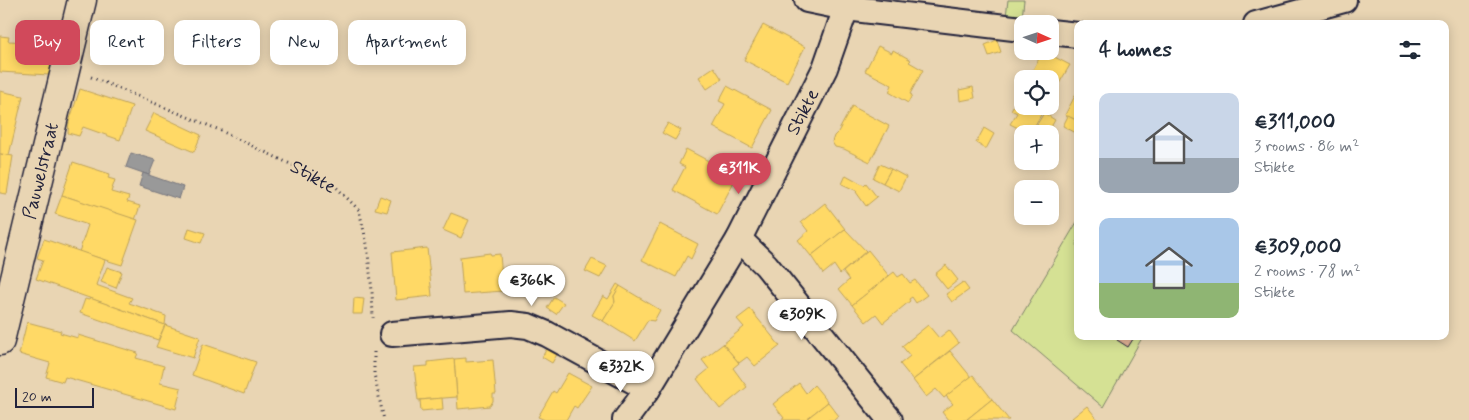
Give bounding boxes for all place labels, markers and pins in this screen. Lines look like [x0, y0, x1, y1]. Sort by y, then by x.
pin: €311K [704, 152, 774, 195]
pin: €366K [497, 264, 567, 307]
pin: €309K [767, 298, 837, 341]
pin: €332K [586, 350, 656, 393]

